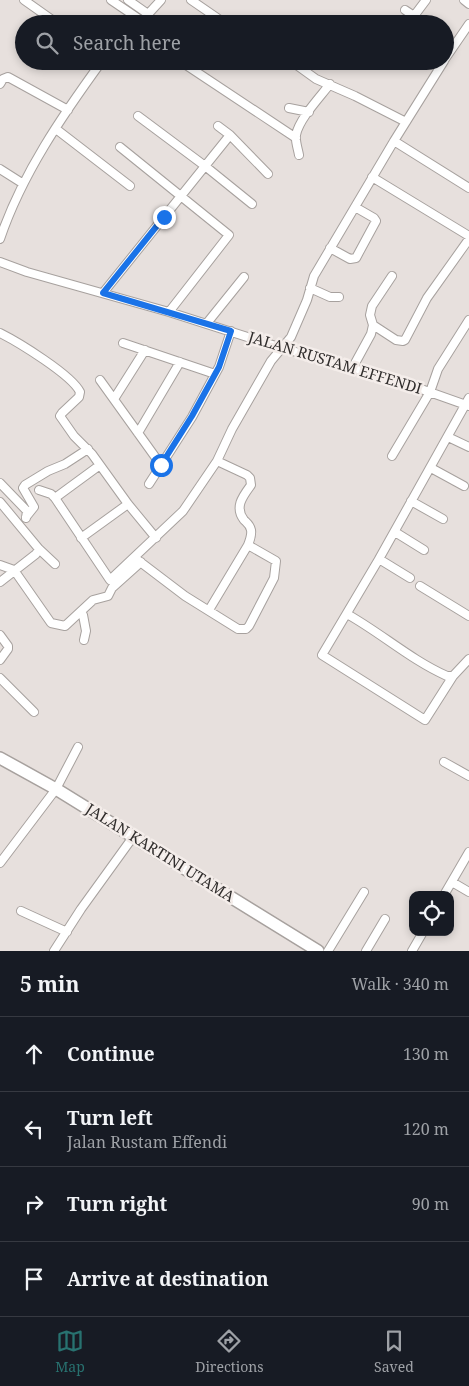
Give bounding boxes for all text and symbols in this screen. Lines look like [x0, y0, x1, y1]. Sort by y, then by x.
search box [15, 15, 454, 70]
icon: search [33, 29, 61, 57]
text: Search here [73, 30, 181, 56]
route end [153, 206, 176, 229]
street label: JALAN RUSTAM EFFENDI [245, 326, 425, 398]
route start [150, 454, 173, 477]
street label: JALAN KARTINI UTAMA [82, 798, 239, 906]
map controls [409, 891, 454, 936]
button: locate [409, 891, 454, 936]
text: 5 min [20, 970, 79, 998]
text: Walk · 340 m [352, 973, 449, 995]
icon: ahead [20, 1040, 48, 1068]
text: Continue [67, 1041, 155, 1067]
text: 130 m [403, 1043, 449, 1065]
text: Turn left [67, 1105, 153, 1131]
icon: left [20, 1115, 48, 1143]
text: 120 m [403, 1118, 449, 1140]
text: Jalan Rustam Effendi [67, 1131, 227, 1153]
icon: right [20, 1190, 48, 1218]
text: Turn right [67, 1191, 167, 1217]
text: 90 m [412, 1193, 449, 1215]
icon: arrive [20, 1265, 48, 1293]
text: Arrive at destination [67, 1266, 269, 1292]
tab: Map [55, 1327, 85, 1376]
tab: Directions [195, 1327, 264, 1376]
tab: Saved [374, 1327, 414, 1376]

